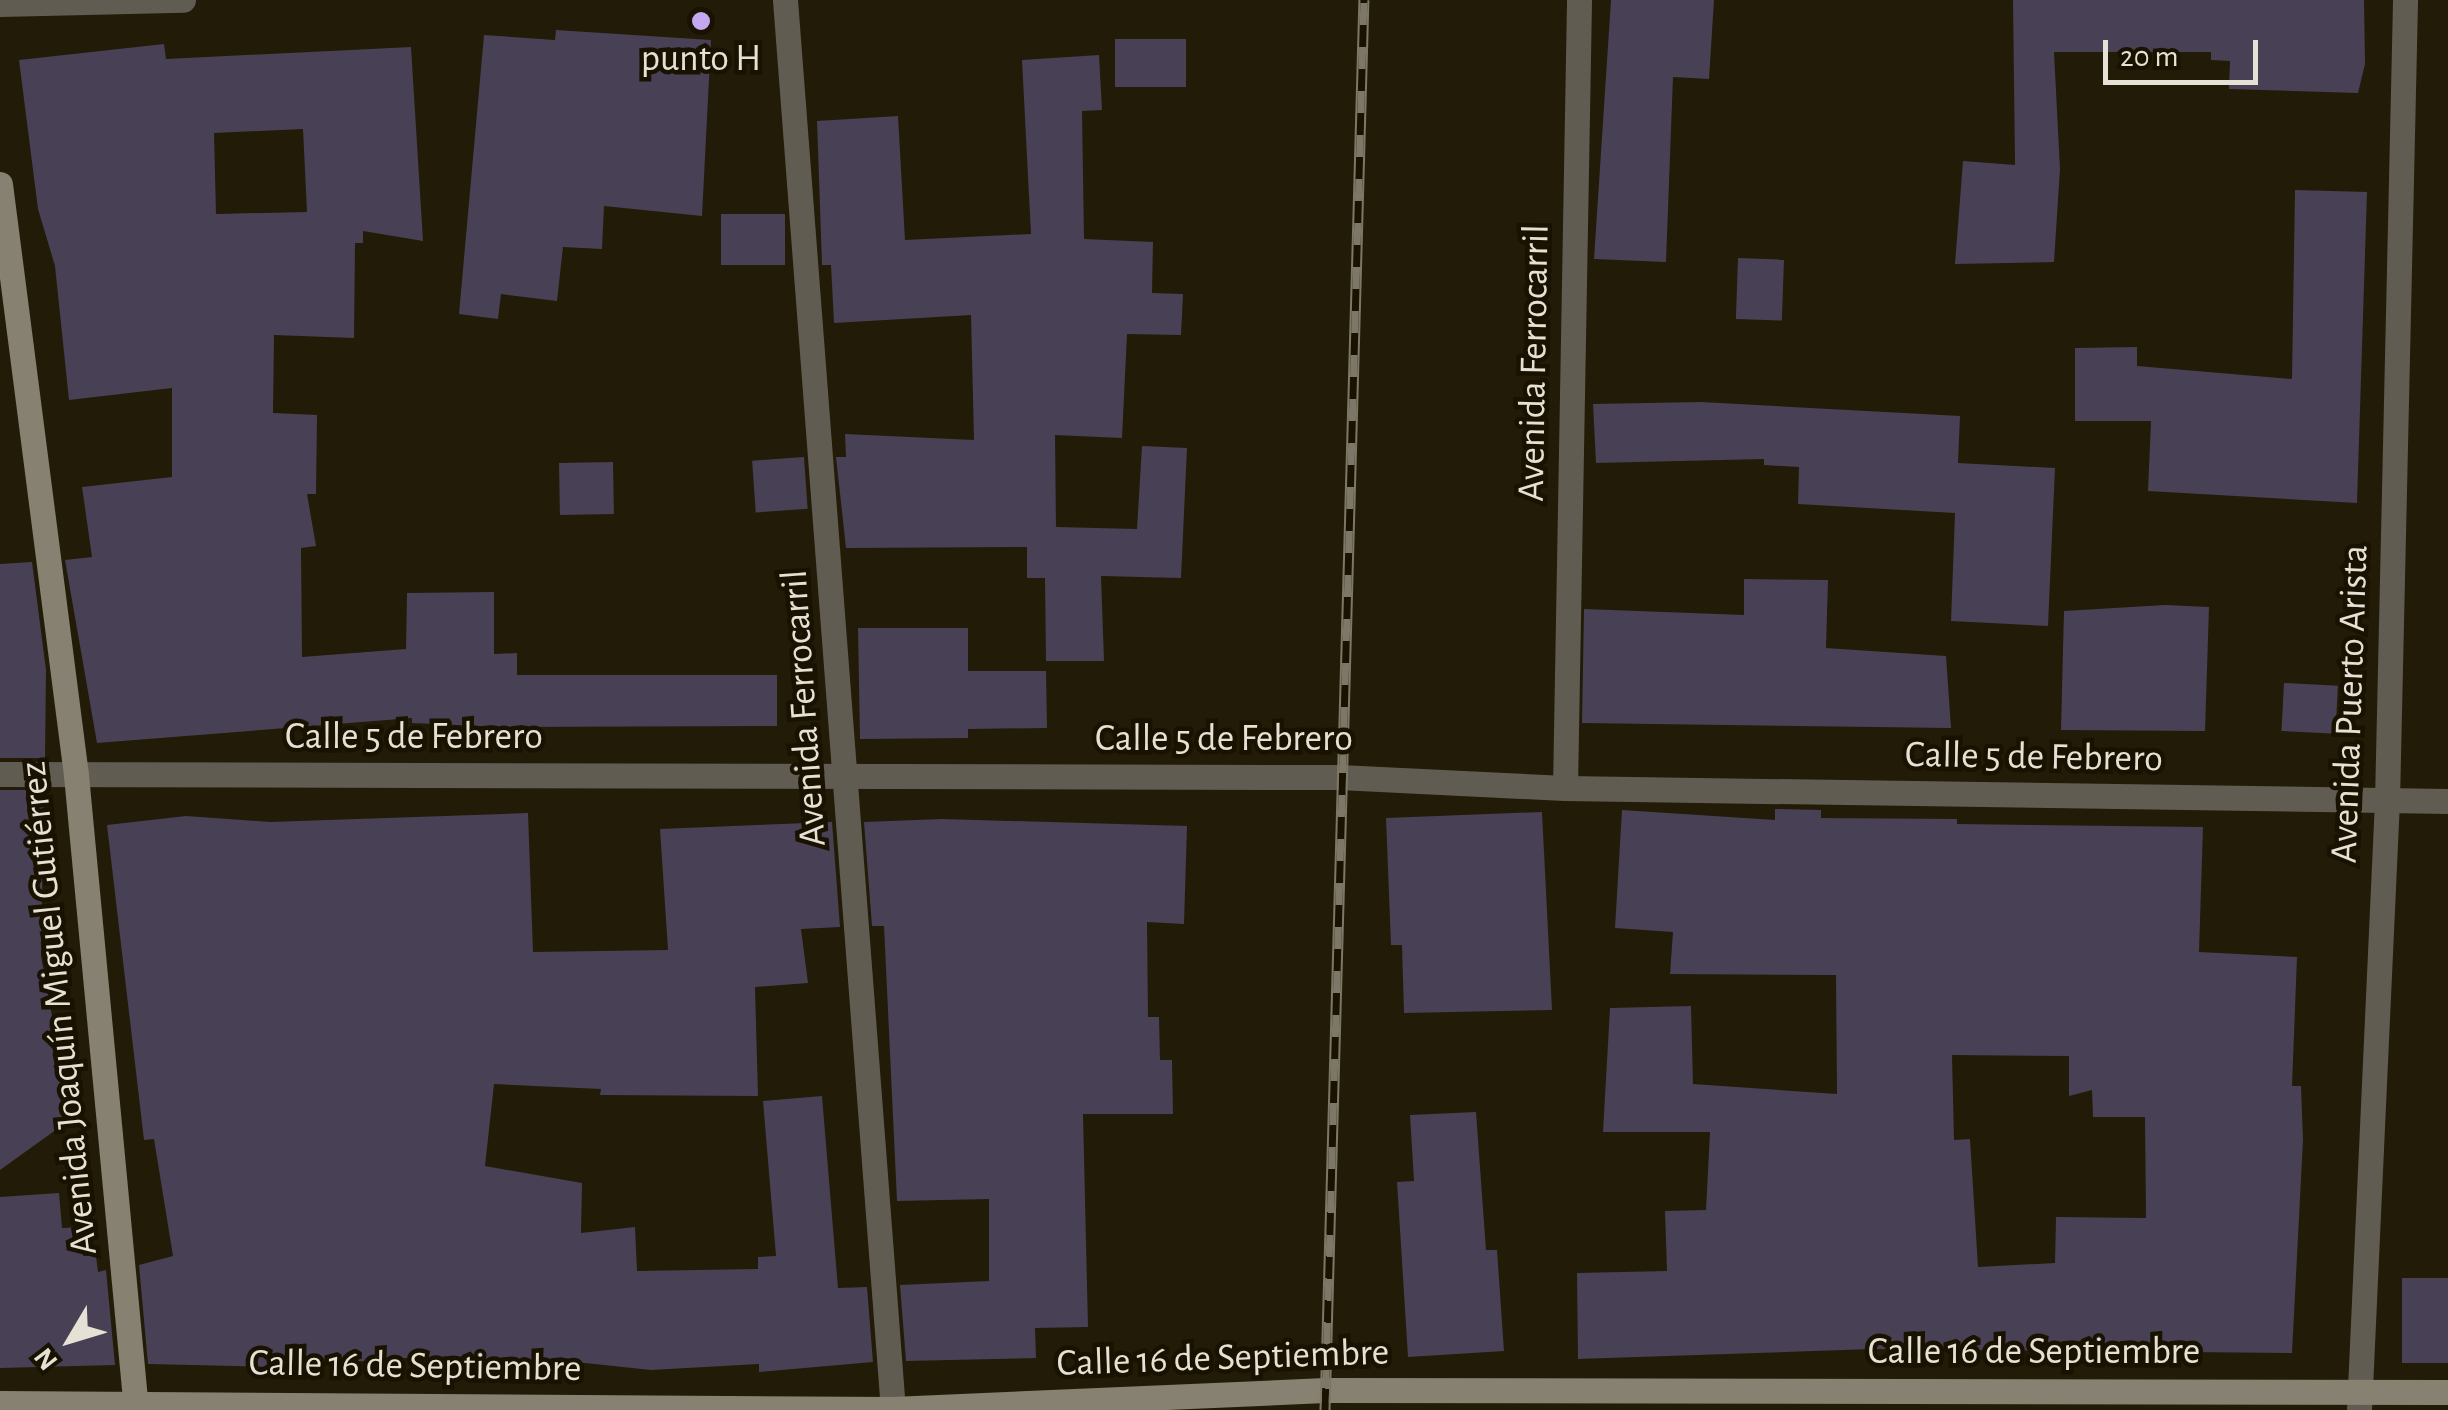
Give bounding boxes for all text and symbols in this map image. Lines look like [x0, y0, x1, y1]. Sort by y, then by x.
marker: punto H [690, 10, 712, 32]
scale bar [2108, 20, 2263, 82]
place label: punto H [641, 37, 761, 83]
text: 20 m [2120, 42, 2178, 72]
street label: Avenida Ferrocarril [1510, 224, 1560, 502]
street label: Avenida Puerto Arista [2323, 544, 2379, 864]
street label: Avenida Ferrocarril [773, 568, 837, 848]
street label: Calle 5 de Febrero [285, 715, 543, 761]
street label: Calle 5 de Febrero [1095, 717, 1353, 763]
street label: Calle 5 de Febrero [1905, 733, 2163, 783]
street label: Avenida Joaquín Miguel Gutiérrez [11, 759, 109, 1257]
north arrow [20, 1290, 120, 1390]
street label: Calle 16 de Septiembre [1056, 1330, 1390, 1388]
street label: Calle 16 de Septiembre [1868, 1330, 2200, 1376]
street label: Calle 16 de Septiembre [248, 1341, 582, 1393]
text: N [29, 1342, 63, 1375]

